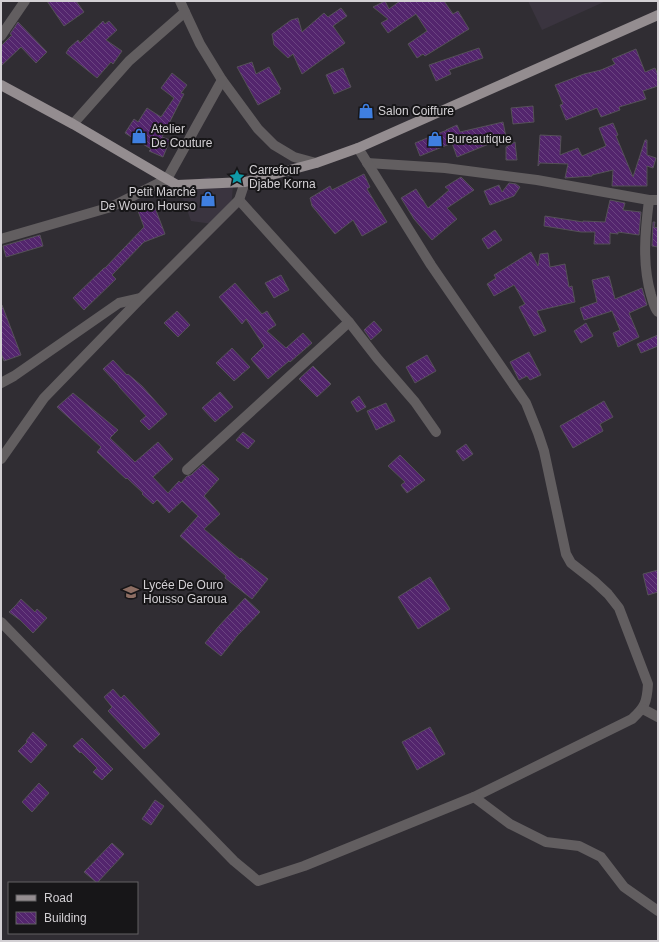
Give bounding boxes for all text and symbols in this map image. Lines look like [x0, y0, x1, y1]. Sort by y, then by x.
shop icon: Salon Coiffure [357, 102, 375, 120]
place label: Salon Coiffure [378, 104, 454, 118]
place label: Atelier De Couture [151, 122, 213, 150]
shop icon: Atelier De Couture [130, 127, 148, 145]
shop icon: Bureautique [426, 130, 444, 148]
place label: Bureautique [447, 132, 512, 146]
place label: Carrefour Djabe Korna [249, 163, 316, 191]
place icon: Carrefour Djabe Korna [228, 168, 246, 186]
place label: Petit Marché De Wouro Hourso [100, 185, 196, 213]
shop icon: Petit Marché De Wouro Hourso [199, 190, 217, 208]
place label: Lycée De Ouro Housso Garoua [143, 578, 227, 606]
school or university icon: Lycée De Ouro Housso Garoua [122, 583, 140, 601]
legend [8, 882, 138, 934]
text: Road [44, 891, 73, 905]
text: Building [44, 911, 87, 925]

